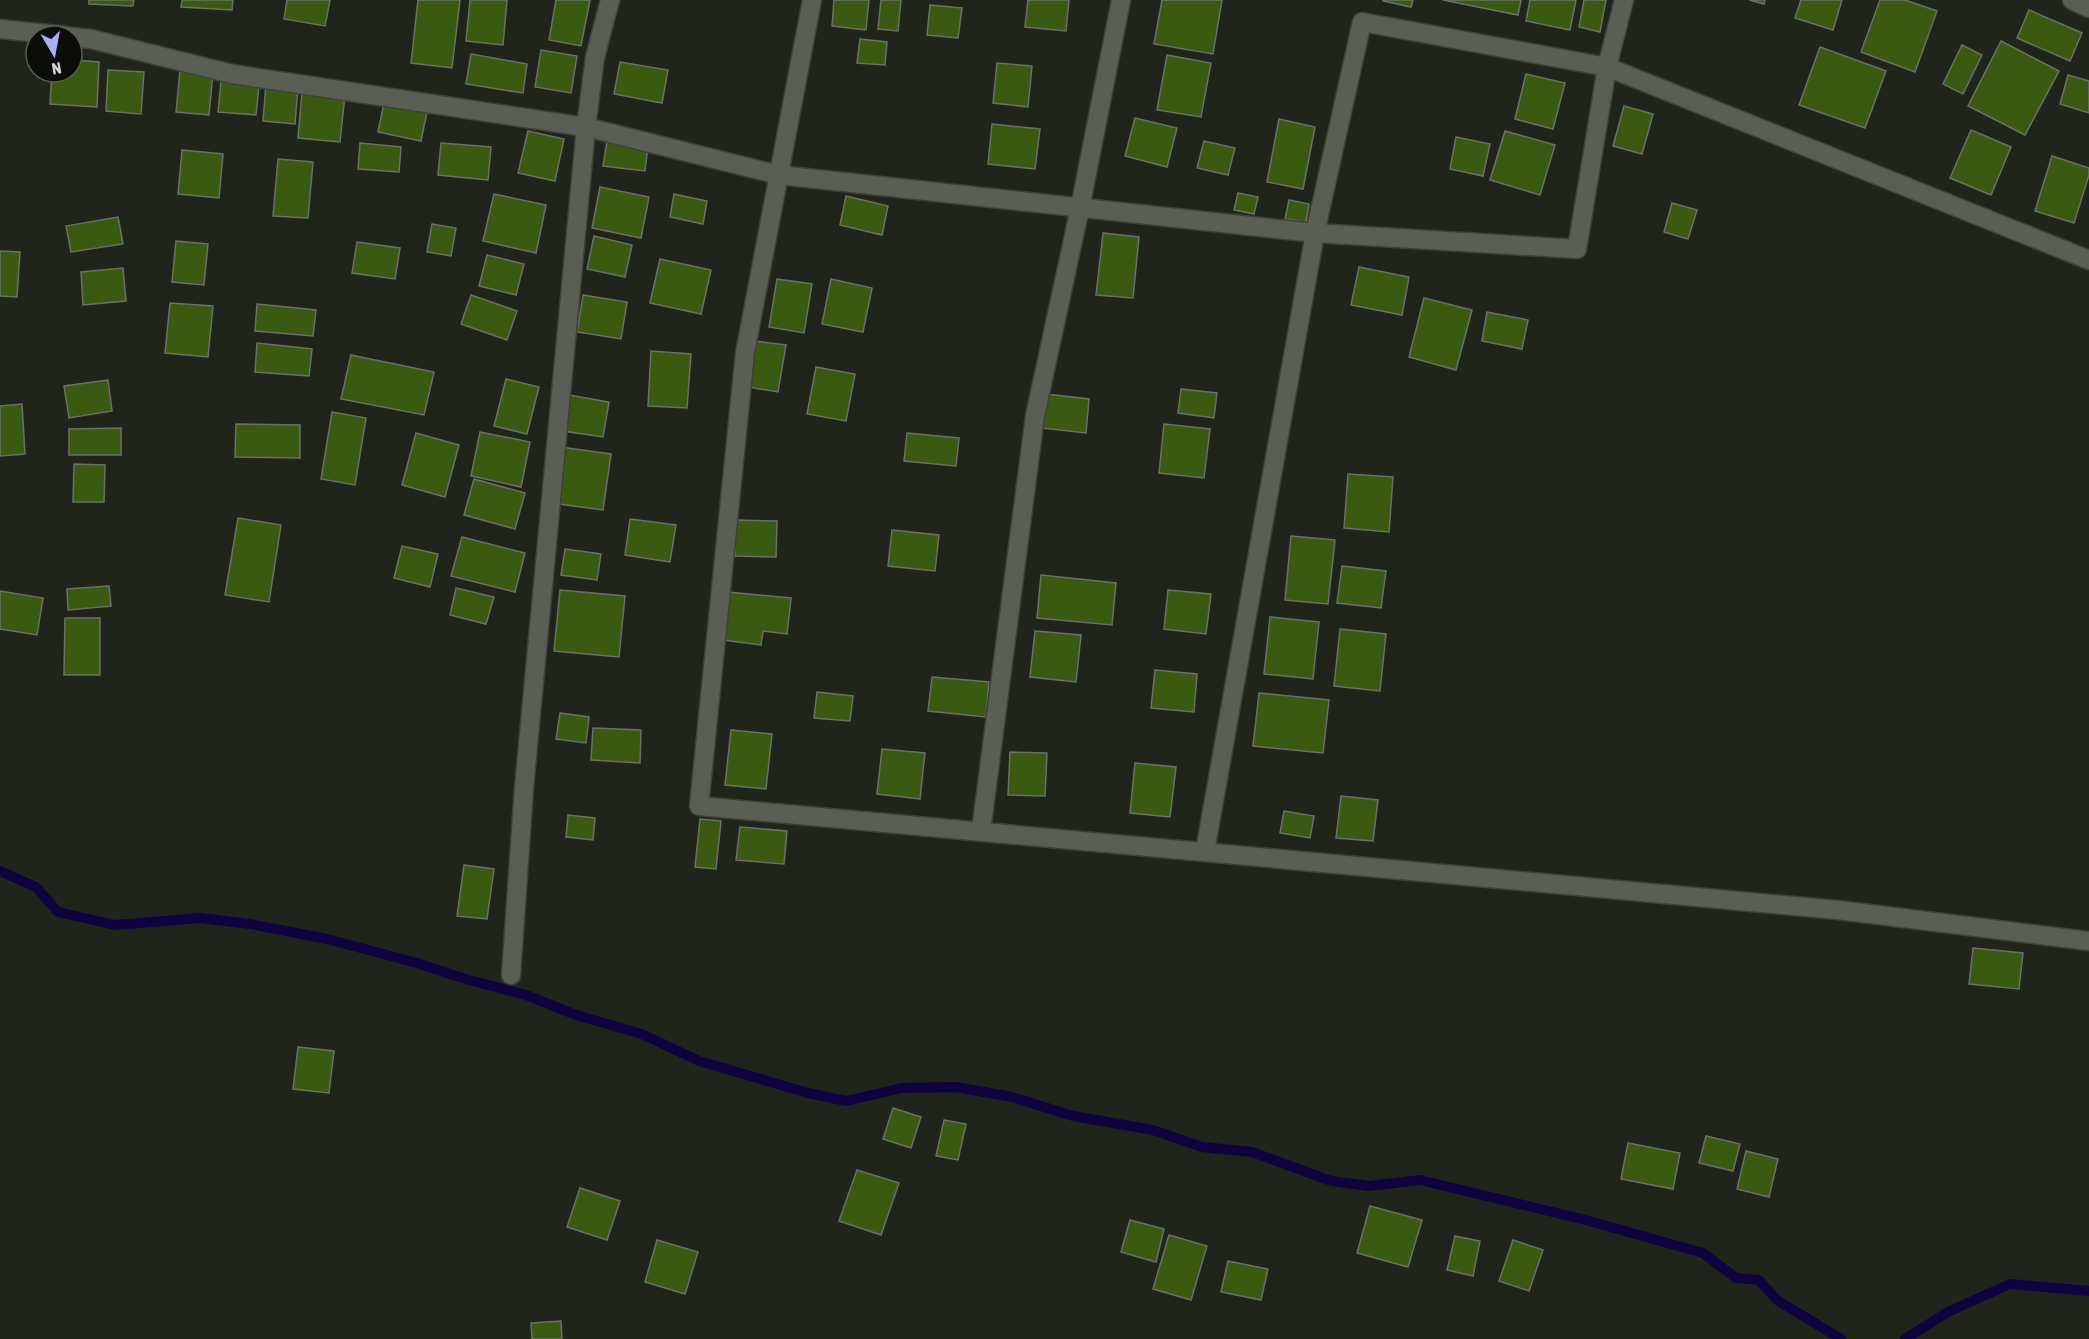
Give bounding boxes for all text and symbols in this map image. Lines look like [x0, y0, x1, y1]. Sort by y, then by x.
north arrow [24, 24, 84, 84]
text: N [50, 59, 63, 78]

